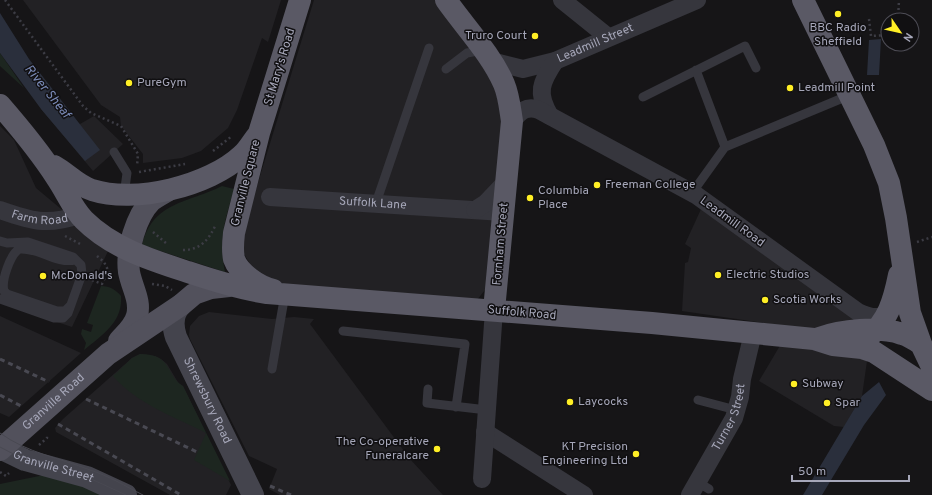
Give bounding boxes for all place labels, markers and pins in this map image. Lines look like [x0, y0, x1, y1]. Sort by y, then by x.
marker: BBC Radio Sheffield [833, 9, 843, 19]
place label: BBC Radio Sheffield [810, 20, 867, 50]
place label: Truro Court [465, 28, 527, 44]
marker: Truro Court [530, 31, 540, 41]
place label: PureGym [137, 75, 187, 91]
marker: PureGym [124, 78, 134, 88]
place label: Leadmill Point [798, 80, 875, 96]
marker: Leadmill Point [785, 83, 795, 93]
place label: Freeman College [605, 177, 695, 193]
marker: Freeman College [592, 180, 602, 190]
place label: Columbia Place [538, 183, 589, 213]
marker: Columbia Place [525, 193, 535, 203]
place label: Electric Studios [726, 267, 809, 283]
place label: McDonald's [51, 268, 113, 284]
marker: Electric Studios [713, 270, 723, 280]
marker: McDonald's [38, 271, 48, 281]
place label: Scotia Works [773, 292, 842, 308]
marker: Scotia Works [760, 295, 770, 305]
place label: Subway [802, 376, 844, 392]
marker: Subway [789, 379, 799, 389]
place label: Laycocks [578, 394, 628, 410]
place label: Spar [835, 395, 861, 411]
marker: Laycocks [565, 397, 575, 407]
marker: Spar [822, 398, 832, 408]
place label: The Co-operative Funeralcare [336, 434, 429, 464]
place label: KT Precision Engineering Ltd [542, 439, 628, 469]
marker: The Co-operative Funeralcare [432, 444, 442, 454]
marker: KT Precision Engineering Ltd [631, 449, 641, 459]

